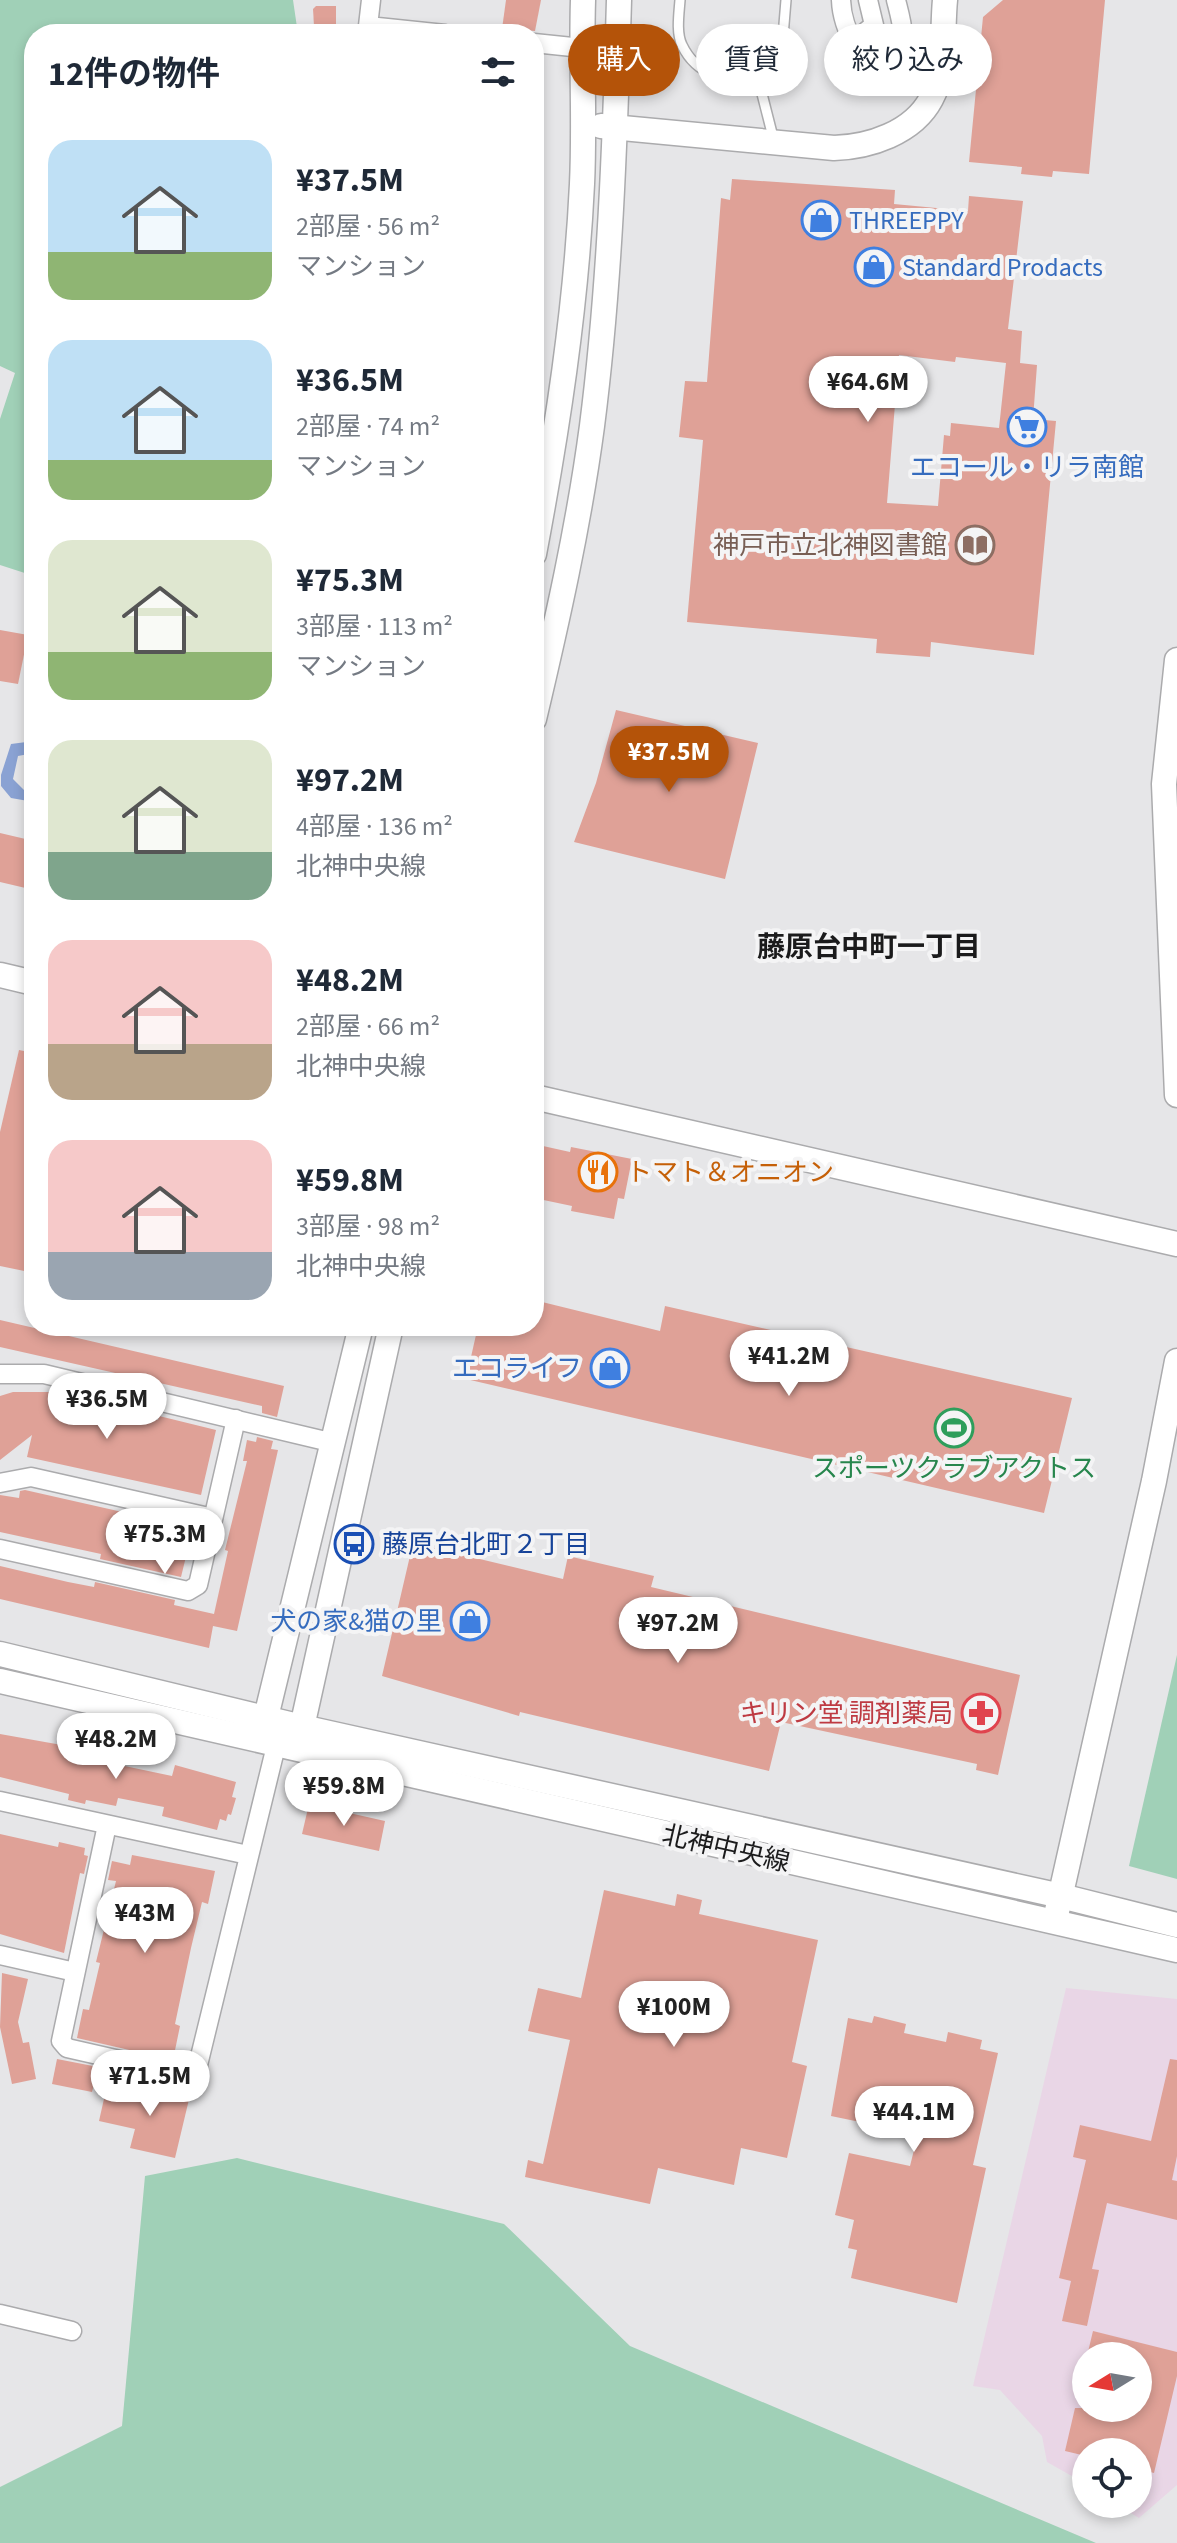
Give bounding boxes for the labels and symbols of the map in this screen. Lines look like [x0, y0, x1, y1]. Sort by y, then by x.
shop icon: THREEPPY [800, 199, 842, 241]
place label: THREEPPY [849, 202, 964, 239]
shop icon: Standard Prodacts [853, 246, 895, 288]
place label: Standard Prodacts [902, 249, 1103, 286]
pin: ¥64.6M [803, 356, 933, 424]
supermarket icon: エコール・リラ南館 [1006, 406, 1048, 448]
place label: エコール・リラ南館 [910, 449, 1144, 486]
library icon: 神戸市立北神図書館 [954, 524, 996, 566]
place label: 神戸市立北神図書館 [713, 527, 947, 564]
pin: ¥37.5M [604, 726, 734, 794]
district label: 藤原台中町一丁目 [757, 927, 981, 967]
restaurant icon: トマト＆オニオン [577, 1151, 619, 1193]
place label: トマト＆オニオン [626, 1154, 834, 1191]
pin: ¥41.2M [724, 1330, 854, 1398]
shop icon: エコライフ [589, 1347, 631, 1389]
place label: エコライフ [452, 1350, 582, 1387]
pin: ¥36.5M [42, 1373, 172, 1441]
sports icon: スポーツクラブアクトス [933, 1407, 975, 1449]
place label: スポーツクラブアクトス [812, 1450, 1096, 1487]
pin: ¥75.3M [100, 1508, 230, 1576]
bus stop icon: 藤原台北町２丁目 [333, 1523, 375, 1565]
place label: 藤原台北町２丁目 [382, 1526, 590, 1563]
pin: ¥97.2M [613, 1597, 743, 1665]
shop icon: 犬の家&猫の里 [449, 1600, 491, 1642]
place label: 犬の家&猫の里 [270, 1603, 442, 1640]
pharmacy icon: キリン堂 調剤薬局 [960, 1692, 1002, 1734]
place label: キリン堂 調剤薬局 [740, 1695, 953, 1732]
pin: ¥48.2M [51, 1713, 181, 1781]
pin: ¥59.8M [279, 1760, 409, 1828]
street label: 北神中央線 [658, 1816, 793, 1881]
pin: ¥43M [98, 1887, 192, 1955]
pin: ¥100M [618, 1981, 730, 2049]
pin: ¥71.5M [85, 2050, 215, 2118]
pin: ¥44.1M [849, 2086, 979, 2154]
north arrow [1072, 2342, 1152, 2422]

